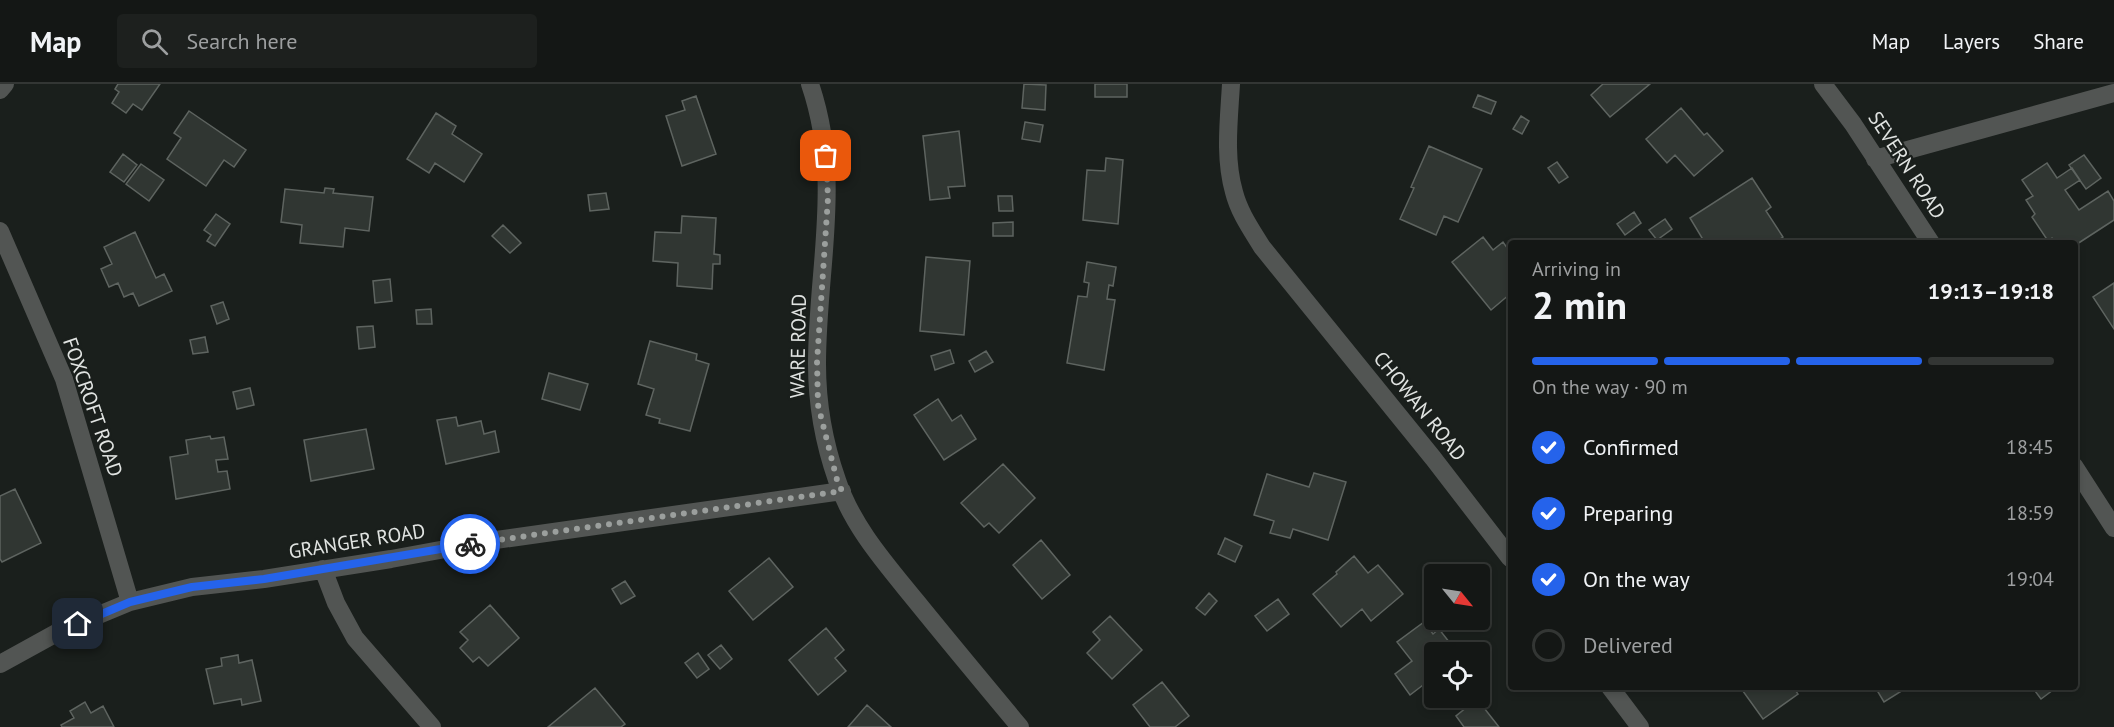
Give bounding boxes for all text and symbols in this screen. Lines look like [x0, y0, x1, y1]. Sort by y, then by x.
search box [117, 14, 537, 68]
text: Map [30, 23, 81, 60]
icon: search [138, 25, 171, 58]
text: Search here [186, 27, 297, 55]
text: Map [1872, 28, 1910, 55]
text: Layers [1943, 28, 2000, 55]
text: Share [2033, 28, 2084, 55]
street label: SEVERN ROAD [1863, 106, 1951, 224]
pin [800, 130, 851, 181]
icon: bag [809, 139, 842, 172]
text: Arriving in [1532, 256, 1621, 282]
text: 19:13–19:18 [1928, 277, 2054, 305]
text: 2 min [1532, 279, 1627, 330]
street label: WARE ROAD [784, 293, 812, 399]
street label: FOXCROFT ROAD [57, 334, 129, 480]
street label: CHOWAN ROAD [1368, 346, 1472, 466]
text: On the way · 90 m [1532, 374, 1688, 400]
icon: check [1532, 431, 1565, 464]
text: Confirmed [1583, 433, 1679, 461]
text: 18:45 [2006, 434, 2054, 460]
icon: check [1532, 497, 1565, 530]
text: Preparing [1583, 499, 1673, 527]
text: 18:59 [2006, 500, 2054, 526]
courier [440, 514, 500, 574]
street label: GRANGER ROAD [287, 517, 427, 565]
icon: bike [454, 528, 487, 561]
icon: check [1532, 563, 1565, 596]
north arrow [1424, 564, 1490, 630]
map controls [1424, 564, 1490, 708]
text: On the way [1583, 565, 1690, 593]
text: 19:04 [2006, 566, 2054, 592]
pin [52, 598, 103, 649]
icon: home [61, 607, 94, 640]
text: Delivered [1583, 631, 1673, 659]
button: locate [1424, 642, 1490, 708]

